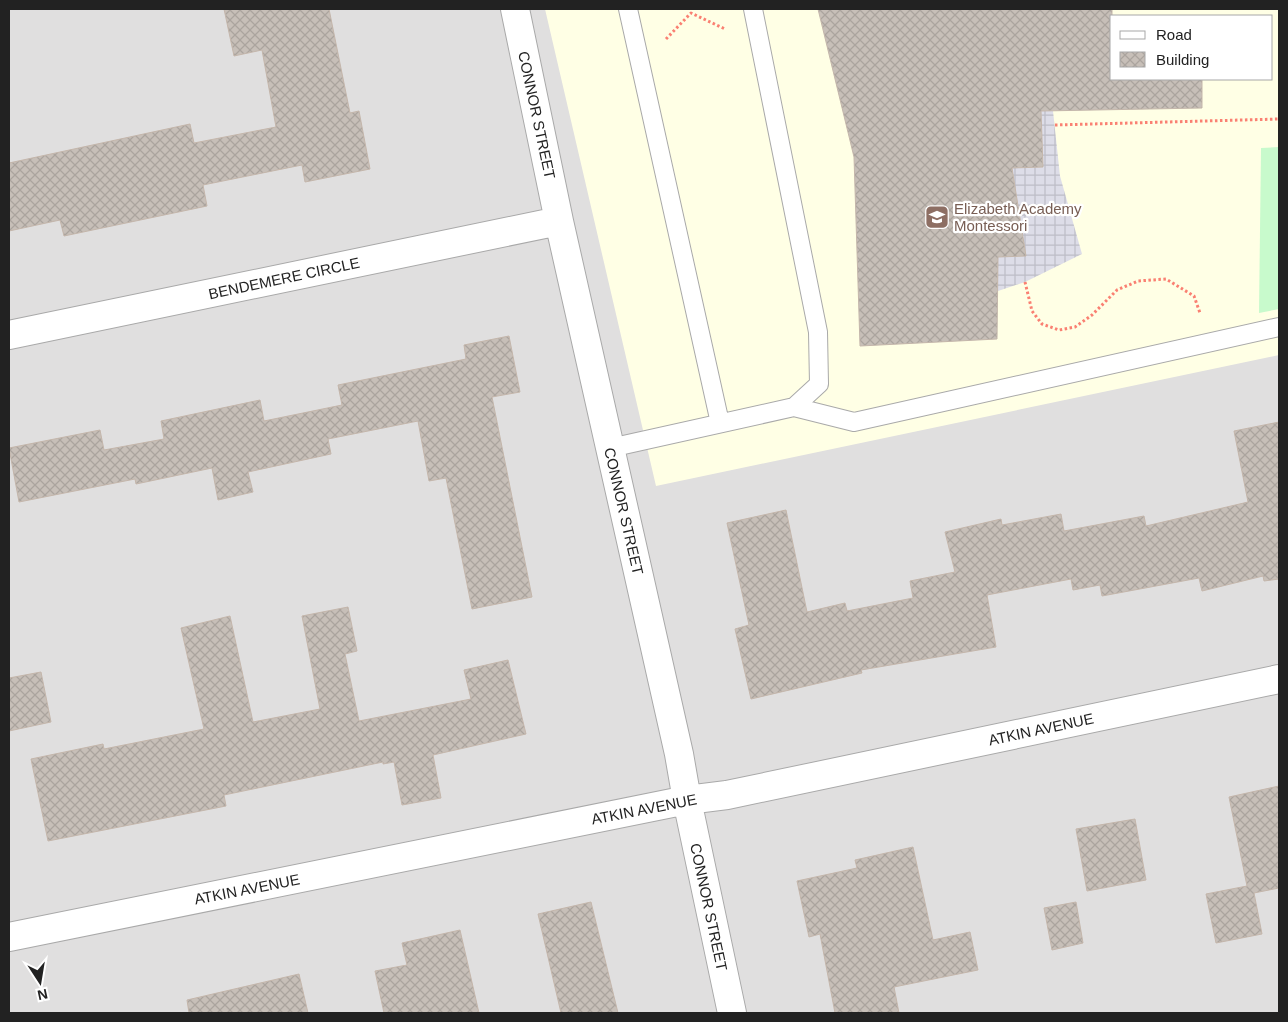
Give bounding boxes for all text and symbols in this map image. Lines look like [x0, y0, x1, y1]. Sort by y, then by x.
legend [1110, 15, 1273, 80]
text: Road [1156, 26, 1192, 43]
street label: CONNOR STREET [515, 50, 559, 180]
text: Building [1156, 51, 1209, 68]
place label: Elizabeth Academy Montessori [954, 200, 1082, 234]
school or university icon: Elizabeth Academy Montessori [924, 204, 950, 230]
street label: BENDEMERE CIRCLE [207, 254, 361, 302]
street label: CONNOR STREET [601, 446, 647, 576]
street label: ATKIN AVENUE [987, 710, 1095, 748]
street label: ATKIN AVENUE [590, 790, 698, 828]
street label: CONNOR STREET [687, 842, 731, 972]
street label: ATKIN AVENUE [193, 870, 301, 908]
north arrow [15, 957, 65, 1007]
text: N [36, 986, 49, 1004]

